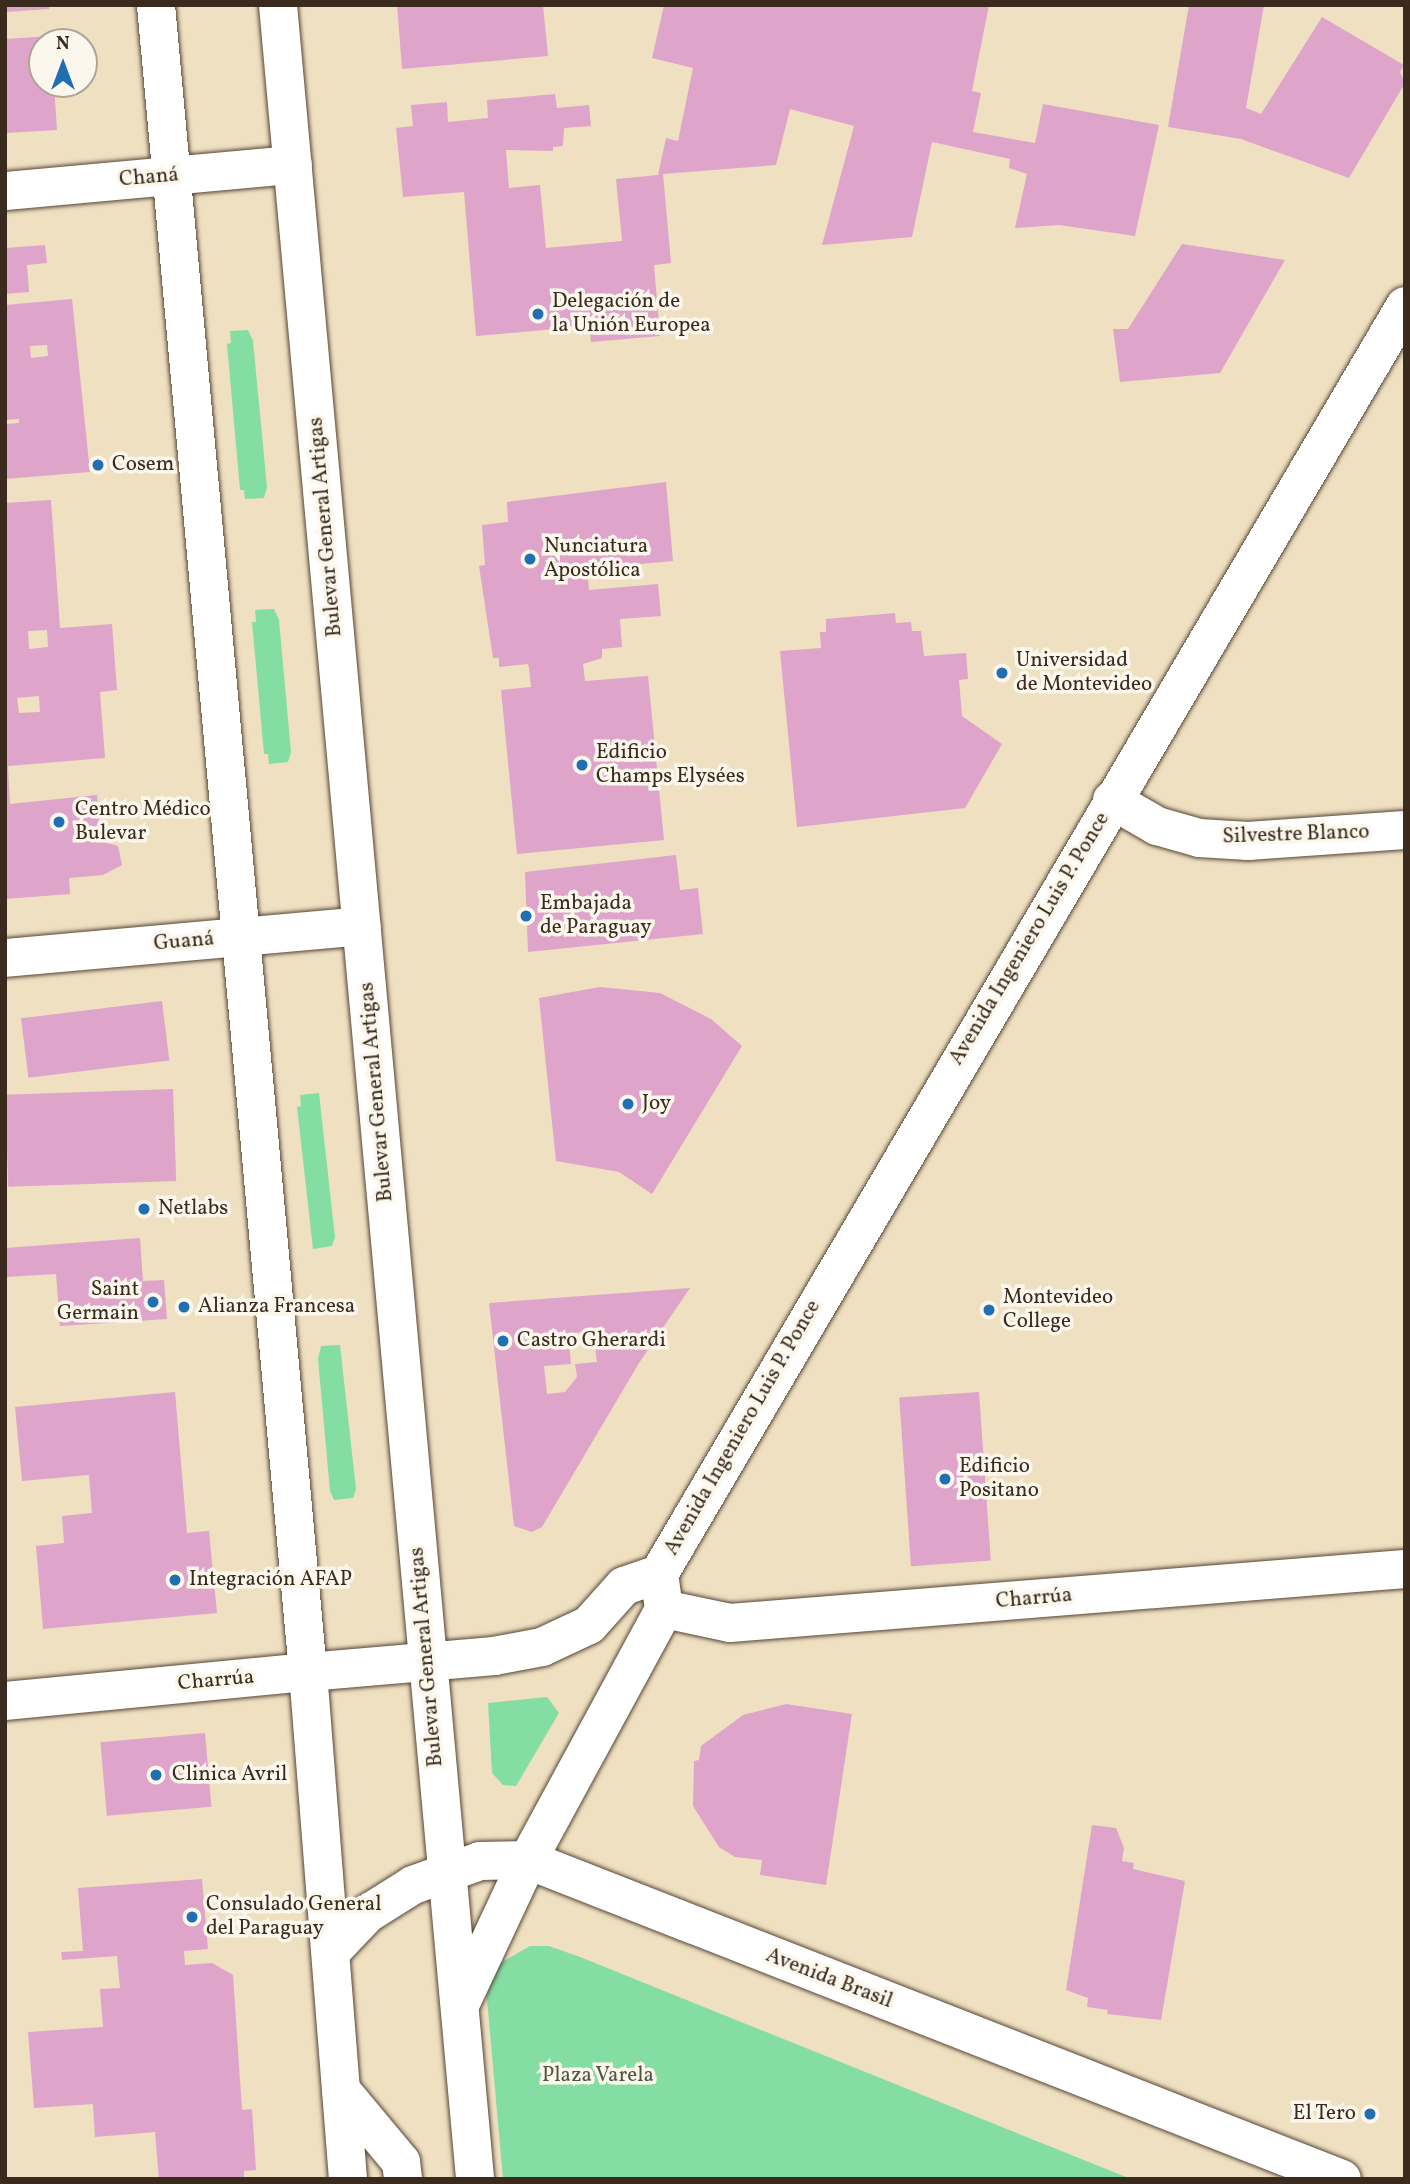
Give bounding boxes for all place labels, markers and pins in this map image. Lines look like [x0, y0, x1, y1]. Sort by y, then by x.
place label: Delegación de la Unión Europea [552, 289, 711, 339]
marker: Delegación de la Unión Europea [530, 306, 546, 322]
place label: Cosem [112, 452, 174, 478]
marker: Cosem [90, 457, 106, 473]
place label: Nunciatura Apostólica [544, 534, 648, 584]
marker: Nunciatura Apostólica [522, 551, 538, 567]
place label: Universidad de Montevideo [1016, 648, 1152, 698]
marker: Universidad de Montevideo [994, 665, 1010, 681]
place label: Edificio Champs Elysées [596, 740, 745, 790]
marker: Edificio Champs Elysées [574, 757, 590, 773]
place label: Centro Médico Bulevar [75, 797, 211, 847]
marker: Centro Médico Bulevar [49, 812, 69, 832]
place label: Embajada de Paraguay [540, 891, 652, 941]
marker: Embajada de Paraguay [518, 908, 534, 924]
place label: Joy [642, 1091, 671, 1117]
marker: Joy [620, 1096, 636, 1112]
place label: Netlabs [158, 1196, 228, 1222]
marker: Netlabs [136, 1201, 152, 1217]
place label: Saint Germain [57, 1277, 139, 1327]
place label: Montevideo College [1003, 1285, 1113, 1335]
marker: Saint Germain [145, 1294, 161, 1310]
place label: Alianza Francesa [198, 1294, 355, 1320]
marker: Alianza Francesa [176, 1299, 192, 1315]
marker: Montevideo College [981, 1302, 997, 1318]
place label: Castro Gherardi [517, 1328, 666, 1354]
marker: Castro Gherardi [495, 1333, 511, 1349]
place label: Edificio Positano [959, 1454, 1039, 1504]
marker: Edificio Positano [937, 1471, 953, 1487]
place label: Integración AFAP [189, 1567, 352, 1593]
marker: Integración AFAP [167, 1572, 183, 1588]
place label: Clinica Avril [172, 1762, 287, 1788]
marker: Clinica Avril [146, 1765, 166, 1785]
place label: Consulado General del Paraguay [206, 1892, 382, 1942]
marker: Consulado General del Paraguay [184, 1909, 200, 1925]
place label: El Tero [1292, 2101, 1356, 2127]
marker: El Tero [1362, 2106, 1378, 2122]

